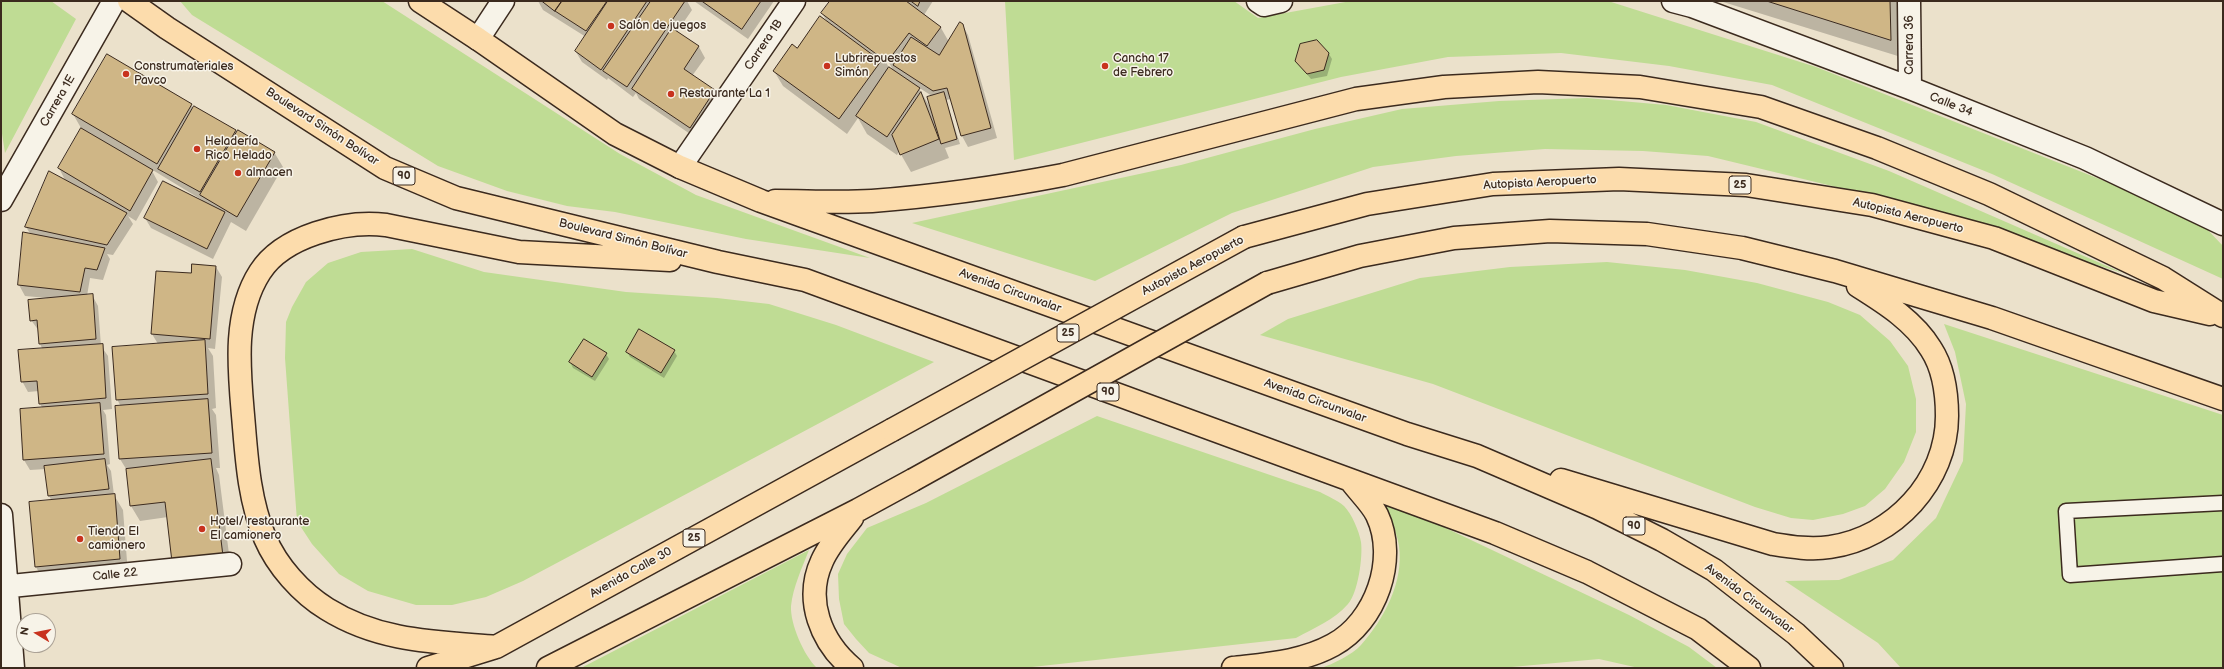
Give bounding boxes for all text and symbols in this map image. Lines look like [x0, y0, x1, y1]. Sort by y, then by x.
street label: Carrera 36 [1903, 15, 1917, 75]
street label: Carrera 1B [742, 17, 786, 73]
place label: Salón de juegos [619, 19, 706, 33]
marker: Salón de juegos [606, 21, 616, 31]
place label: Lubrirepuestos Simón [835, 52, 916, 80]
place label: Cancha 17 de Febrero [1113, 52, 1173, 80]
place label: Construmateriales Pavco [134, 60, 233, 88]
marker: Lubrirepuestos Simón [822, 61, 832, 71]
marker: Cancha 17 de Febrero [1100, 61, 1110, 71]
marker: Construmateriales Pavco [121, 69, 131, 79]
street label: Carrera 1E [37, 72, 79, 130]
street label: Boulevard Simón Bolívar [263, 85, 381, 169]
place label: Restaurante La 1 [679, 87, 770, 101]
marker: Restaurante La 1 [666, 89, 676, 99]
street label: Calle 34 [1927, 90, 1975, 120]
place label: Heladería Rico Helado [205, 135, 272, 163]
marker: Heladería Rico Helado [192, 144, 202, 154]
place label: almacen [246, 166, 292, 180]
road number: 90 [393, 167, 415, 185]
marker: almacen [233, 168, 243, 178]
street label: Autopista Aeropuerto [1483, 173, 1597, 193]
road number: 25 [1729, 176, 1751, 194]
street label: Autopista Aeropuerto [1851, 195, 1965, 237]
street label: Boulevard Simón Bolívar [557, 216, 689, 262]
street label: Autopista Aeropuerto [1140, 233, 1246, 299]
street label: Avenida Circunvalar [957, 266, 1063, 316]
road number: 25 [1057, 324, 1079, 342]
street label: Avenida Circunvalar [1262, 376, 1368, 426]
road number: 90 [1097, 383, 1119, 401]
place label: Hotel/ restaurante El camionero [210, 515, 309, 543]
road number: 90 [1623, 517, 1645, 535]
marker: Hotel/ restaurante El camionero [197, 524, 207, 534]
place label: Tienda El camionero [88, 525, 146, 553]
road number: 25 [683, 529, 705, 547]
marker: Tienda El camionero [75, 534, 85, 544]
street label: Avenida Calle 30 [587, 544, 675, 602]
street label: Avenida Circunvalar [1702, 561, 1796, 637]
street label: Calle 22 [92, 565, 138, 585]
north arrow [16, 613, 56, 653]
text: N [18, 626, 32, 636]

